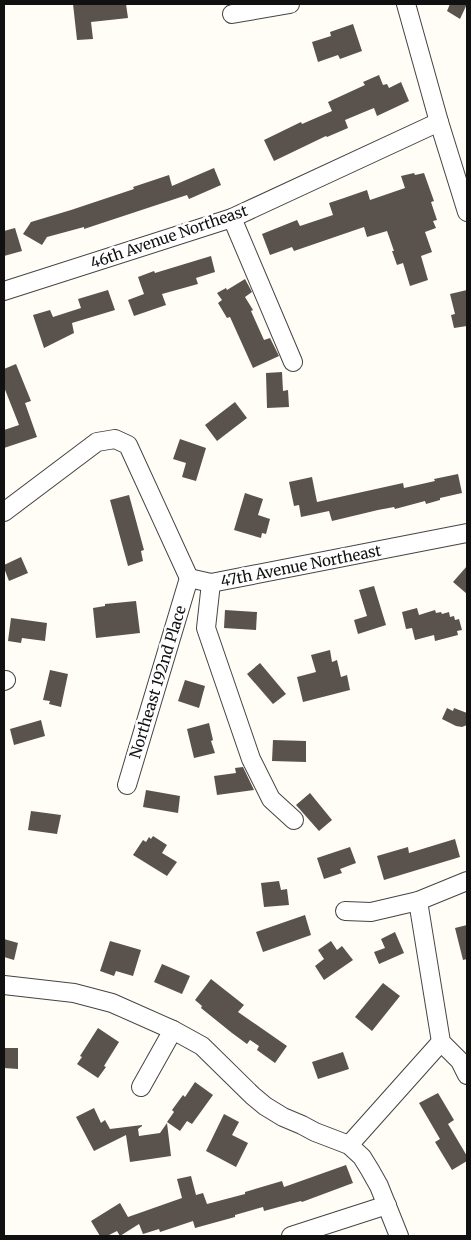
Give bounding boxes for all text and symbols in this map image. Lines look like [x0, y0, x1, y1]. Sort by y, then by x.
street label: 46th Avenue Northeast [88, 201, 250, 272]
street label: 47th Avenue Northeast [219, 541, 383, 590]
street label: Northeast 192nd Place [125, 603, 190, 761]

